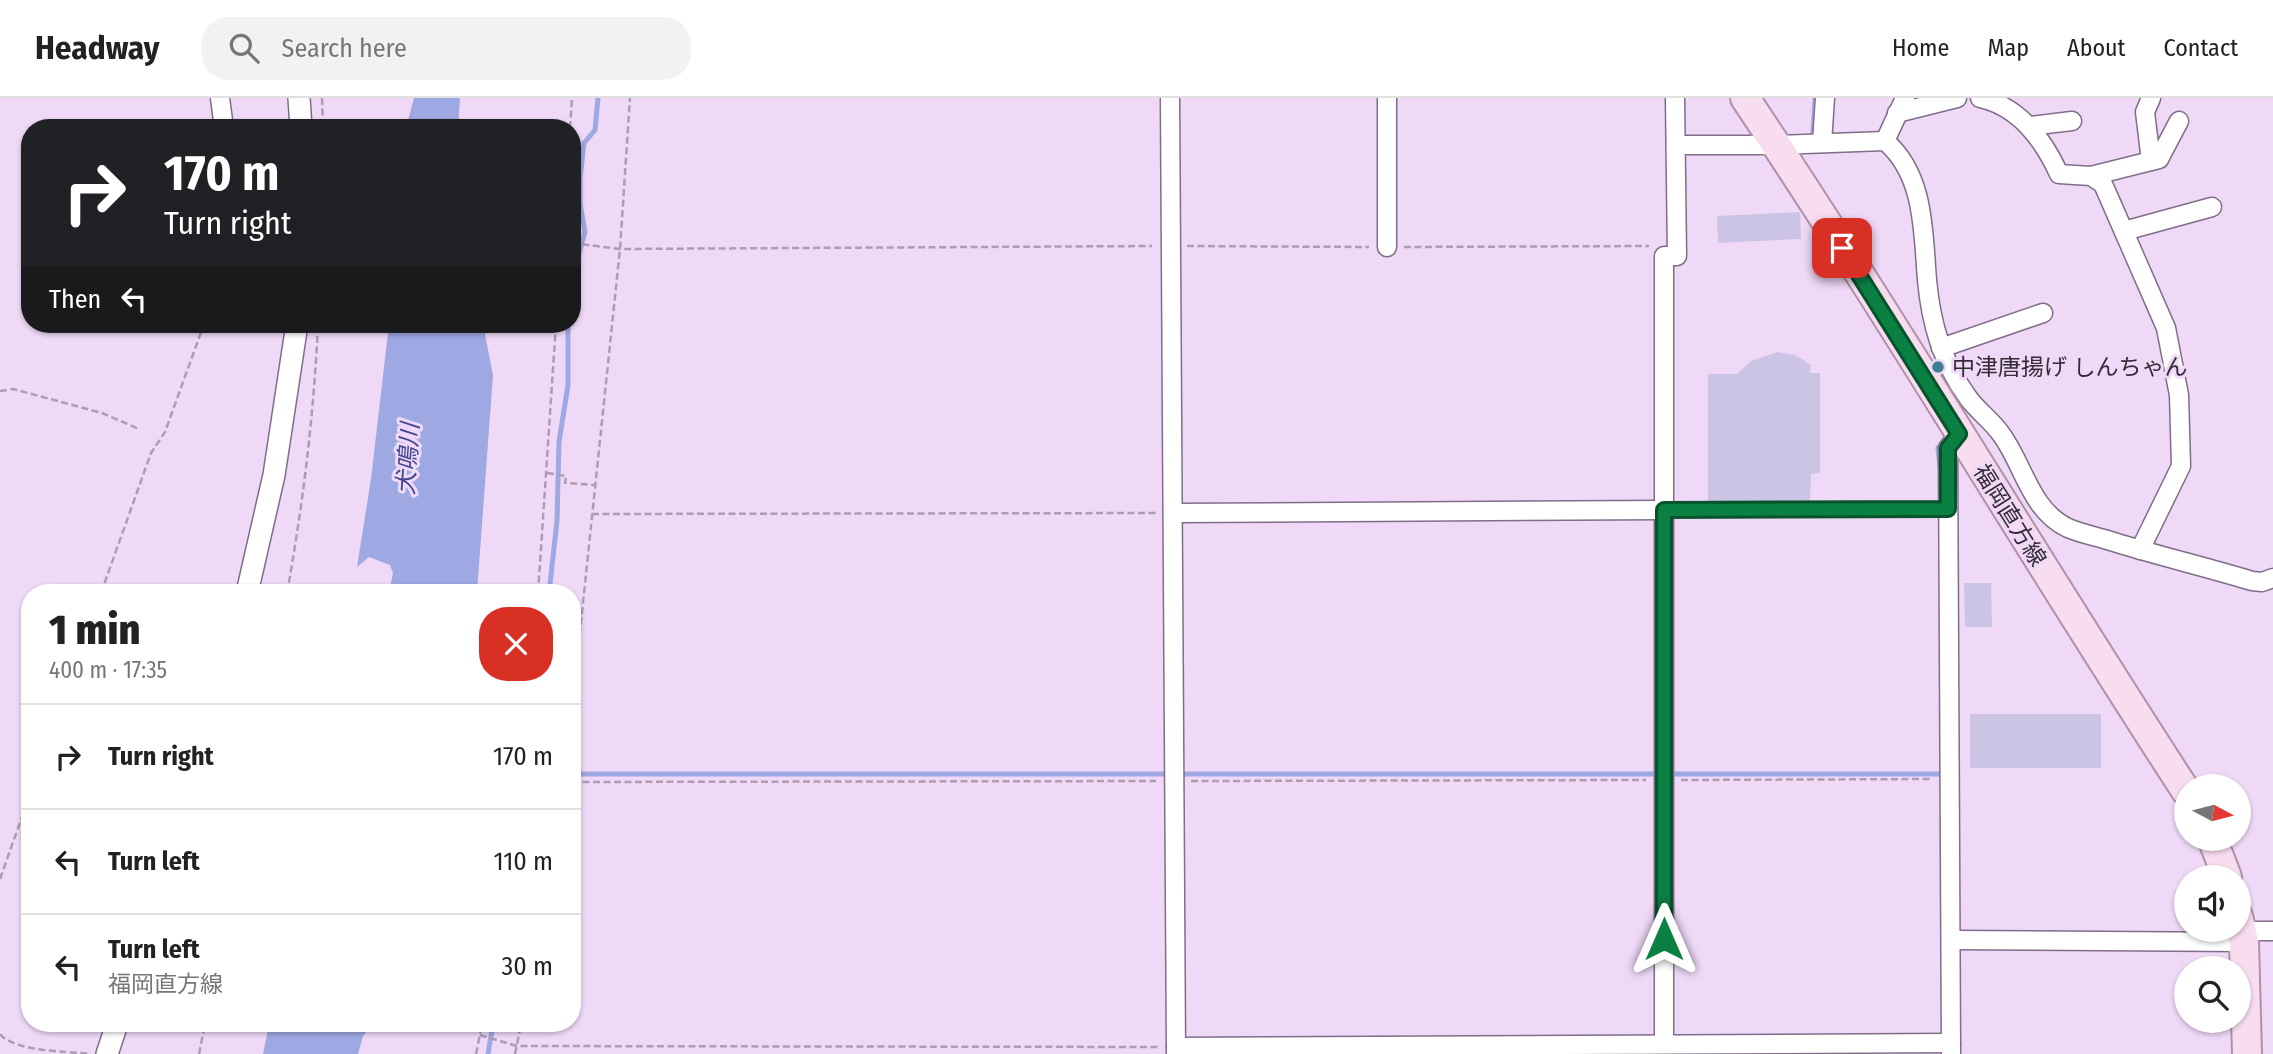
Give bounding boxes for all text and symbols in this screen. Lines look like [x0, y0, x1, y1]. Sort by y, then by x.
search box [201, 17, 691, 80]
text: Headway [35, 28, 159, 68]
icon: search [225, 29, 263, 67]
text: Search here [281, 33, 407, 64]
text: Home [1892, 34, 1949, 62]
text: Map [1987, 34, 2029, 62]
text: About [2067, 34, 2125, 62]
text: Contact [2163, 34, 2238, 62]
text: 170 m [164, 144, 280, 203]
icon: right [49, 147, 140, 238]
text: Turn right [164, 204, 291, 242]
pin [1812, 218, 1872, 278]
icon: arrive [1823, 229, 1861, 267]
icon: left [115, 280, 153, 318]
text: Then [49, 284, 101, 315]
place label: 中津唐揚げ しんちゃん [1952, 353, 2187, 381]
marker: 中津唐揚げ しんちゃん [1930, 359, 1946, 375]
water label: 犬鳴川 [392, 419, 425, 496]
street label: 福岡直方線 [1968, 459, 2052, 571]
text: 1 min [49, 605, 140, 655]
button: close [479, 607, 553, 681]
text: 400 m · 17:35 [49, 656, 167, 684]
icon: right [49, 738, 87, 776]
text: Turn right [108, 741, 214, 772]
text: 170 m [493, 741, 553, 772]
north arrow [2174, 774, 2250, 850]
map controls [2174, 774, 2251, 1033]
icon: left [49, 843, 87, 881]
text: Turn left [108, 846, 200, 877]
text: 110 m [493, 846, 553, 877]
button: sound [2174, 865, 2251, 942]
position arrow [1627, 902, 1701, 976]
text: Turn left [108, 934, 200, 965]
icon: left [49, 948, 87, 986]
text: 30 m [502, 951, 553, 982]
button: search [2174, 956, 2251, 1033]
text: 福岡直方線 [108, 970, 223, 998]

